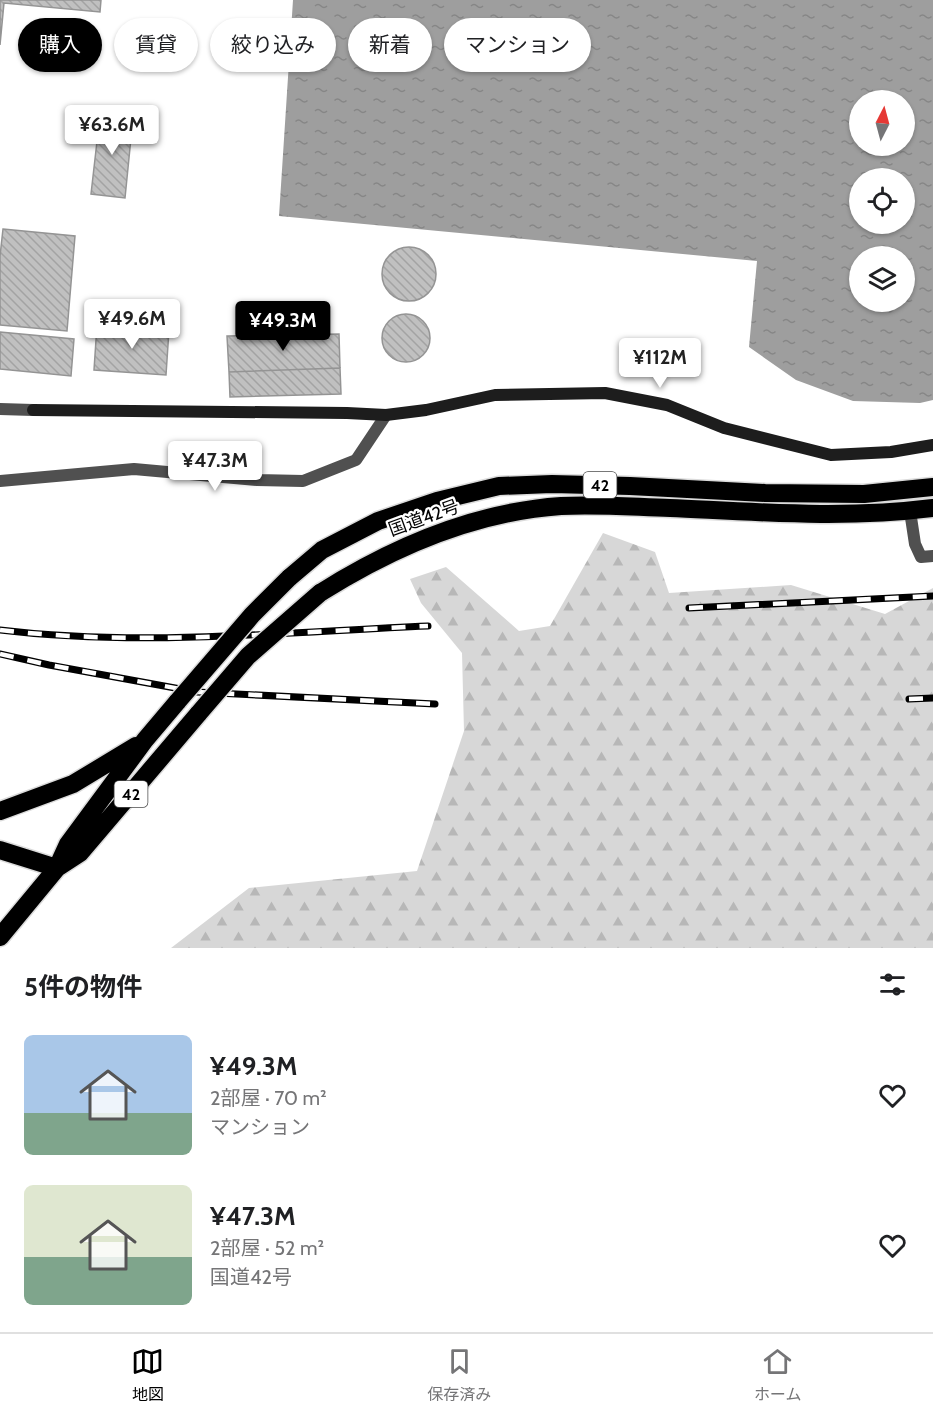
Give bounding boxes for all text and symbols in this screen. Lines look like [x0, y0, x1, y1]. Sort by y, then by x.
chip: 購入 [18, 18, 102, 72]
chip: 賃貸 [114, 18, 198, 72]
chip: 絞り込み [210, 18, 336, 72]
chip: 新着 [348, 18, 432, 72]
chip: マンション [444, 18, 591, 72]
north arrow [849, 90, 915, 156]
map controls [849, 90, 915, 312]
pin: ¥63.6M [63, 105, 161, 156]
text: ¥63.6M [79, 112, 145, 136]
button: locate [849, 168, 915, 234]
button: layers [849, 246, 915, 312]
pin: ¥49.6M [83, 299, 181, 350]
pin: ¥49.3M [234, 301, 332, 352]
text: ¥49.6M [98, 306, 166, 330]
text: ¥49.3M [249, 308, 317, 332]
pin: ¥112M [618, 338, 702, 389]
text: ¥112M [633, 345, 687, 369]
pin: ¥47.3M [166, 441, 264, 492]
text: ¥47.3M [182, 448, 248, 472]
road number: 42 [584, 472, 616, 498]
street label: 国道42号 [386, 495, 462, 541]
road number: 42 [114, 781, 148, 807]
icon: filters [876, 968, 909, 1001]
text: 5件の物件 [24, 971, 142, 1003]
text: ¥49.3M [210, 1050, 297, 1082]
icon: home [72, 1059, 144, 1131]
icon: heart [876, 1079, 909, 1112]
text: 2部屋 · 70 m² [210, 1086, 327, 1110]
text: マンション [210, 1115, 310, 1139]
text: ¥47.3M [210, 1200, 296, 1232]
icon: home [72, 1209, 144, 1281]
icon: heart [876, 1229, 909, 1262]
text: 2部屋 · 52 m² [210, 1236, 324, 1260]
text: 国道42号 [210, 1265, 292, 1289]
tab: 地図 [131, 1345, 164, 1405]
tab: 保存済み [427, 1345, 491, 1405]
tab: ホーム [754, 1345, 802, 1405]

